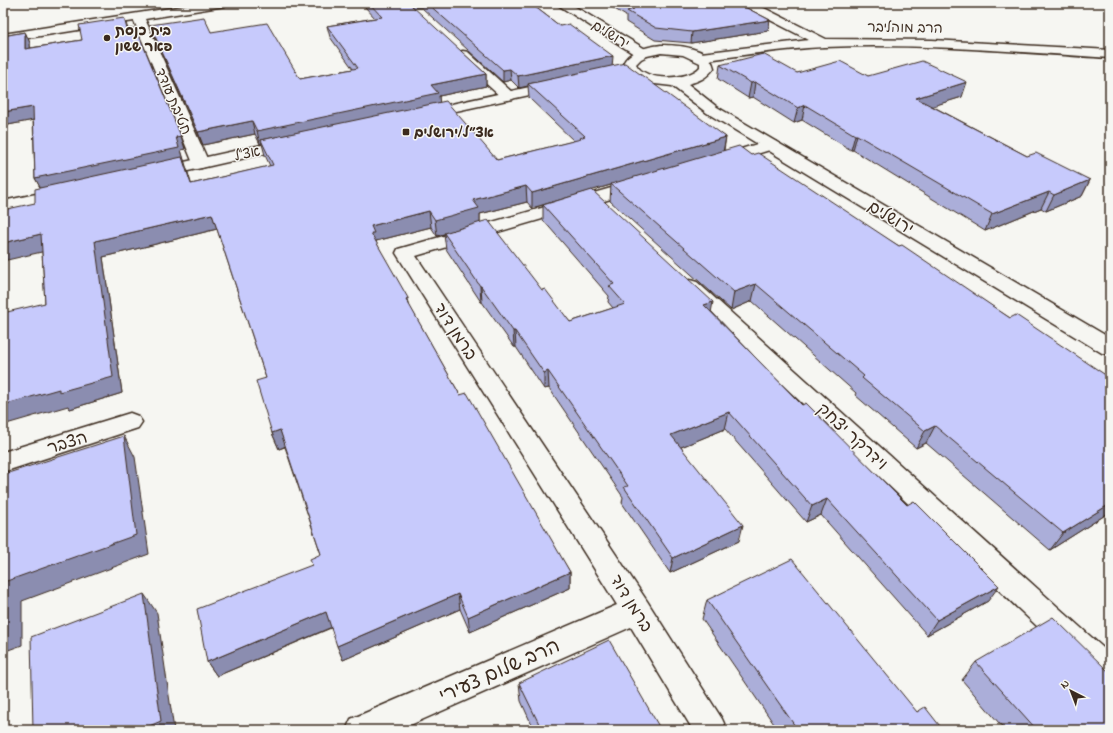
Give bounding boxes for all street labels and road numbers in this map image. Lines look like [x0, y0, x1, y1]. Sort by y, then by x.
street label: ירושלים [587, 16, 633, 55]
street label: הרב מוהליבר [867, 17, 943, 40]
street label: חטיבת עודד [149, 65, 196, 138]
street label: אצ"ל [232, 141, 263, 167]
street label: ירושלים [862, 195, 918, 242]
street label: ברמן דוד [427, 298, 483, 365]
street label: וידרקר יצחק [811, 398, 893, 477]
street label: הצבר [44, 426, 91, 461]
street label: ברמן דוד [603, 570, 658, 638]
street label: הרב שלום צעירי [435, 633, 565, 712]

